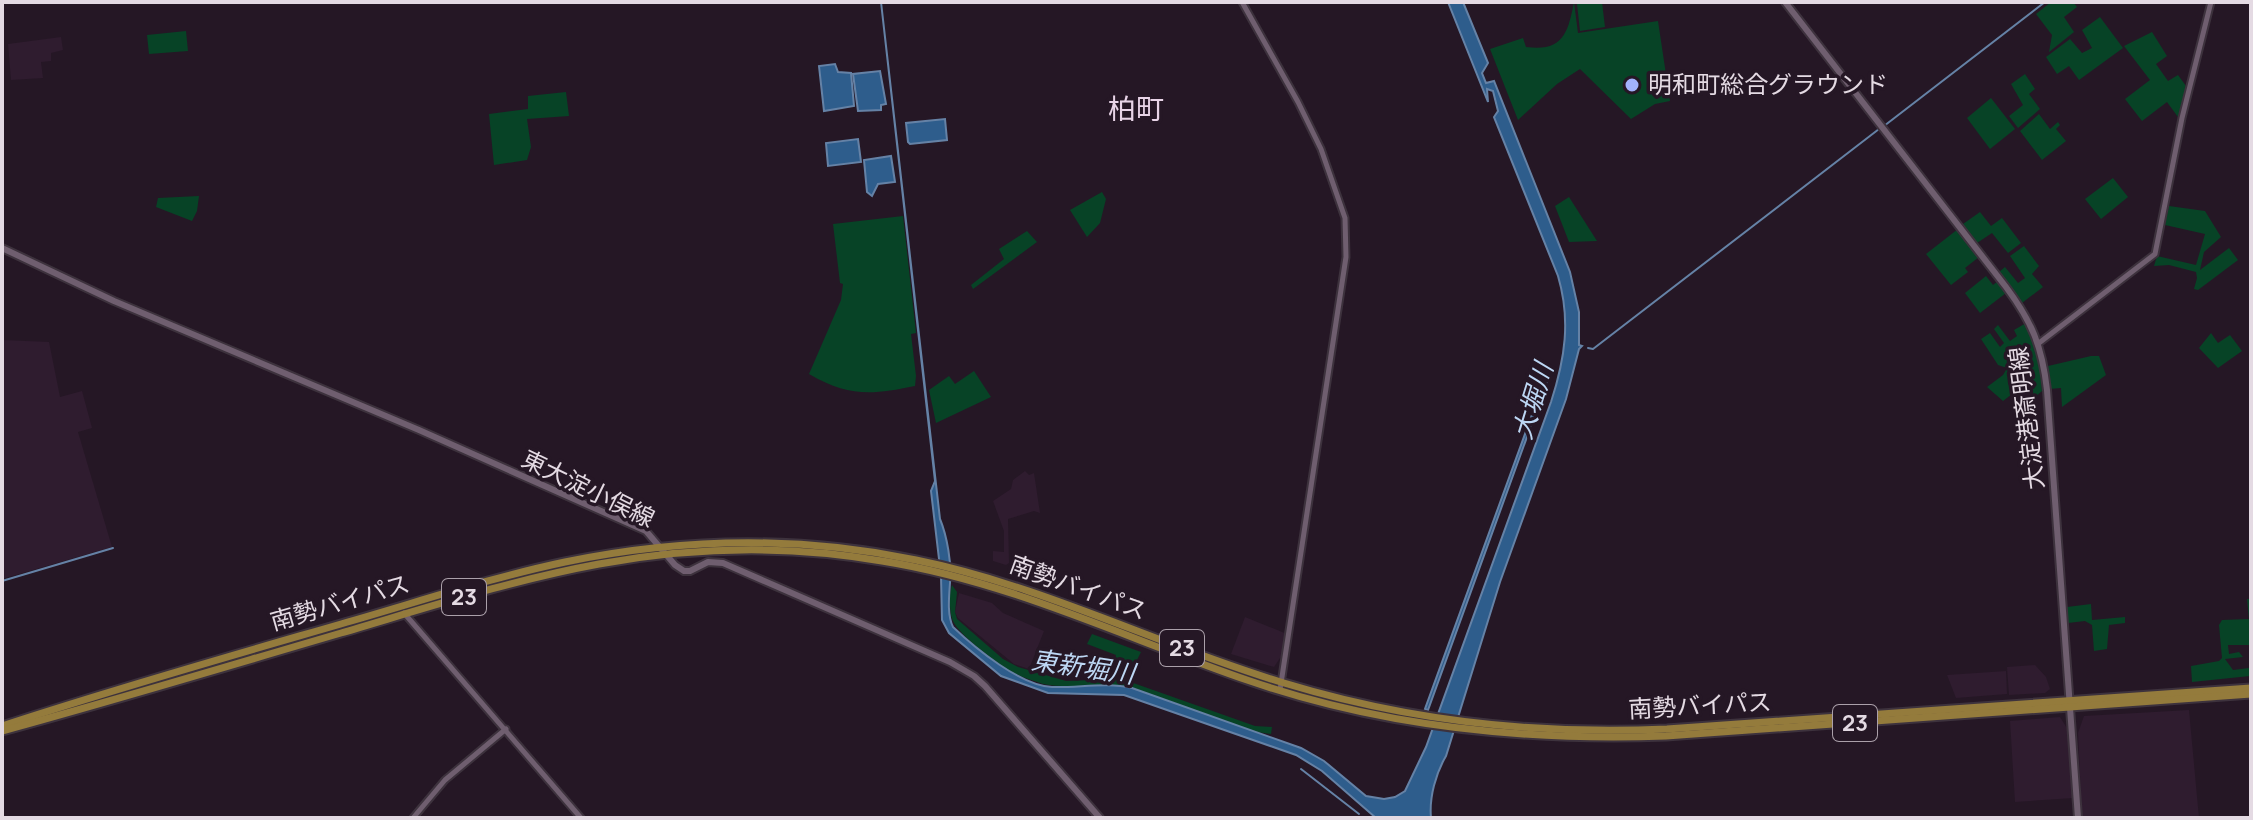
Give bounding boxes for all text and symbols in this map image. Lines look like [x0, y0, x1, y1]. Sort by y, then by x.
place label: 明和町総合グラウンド [1648, 67, 1888, 100]
marker: 明和町総合グラウンド [1623, 76, 1641, 94]
district label: 柏町 [1108, 89, 1164, 127]
street label: 大淀港斎明線 [2000, 345, 2051, 492]
water label: 大堀川 [1503, 355, 1562, 443]
street label: 東大淀小俣線 [517, 441, 661, 534]
street label: 南勢バイパス [1005, 547, 1152, 627]
street label: 南勢バイパス [266, 566, 413, 637]
road number: 23 [442, 579, 486, 615]
road number: 23 [1160, 630, 1204, 666]
water label: 東新堀川 [1029, 641, 1140, 691]
street label: 南勢バイパス [1627, 684, 1772, 725]
road number: 23 [1833, 705, 1877, 741]

